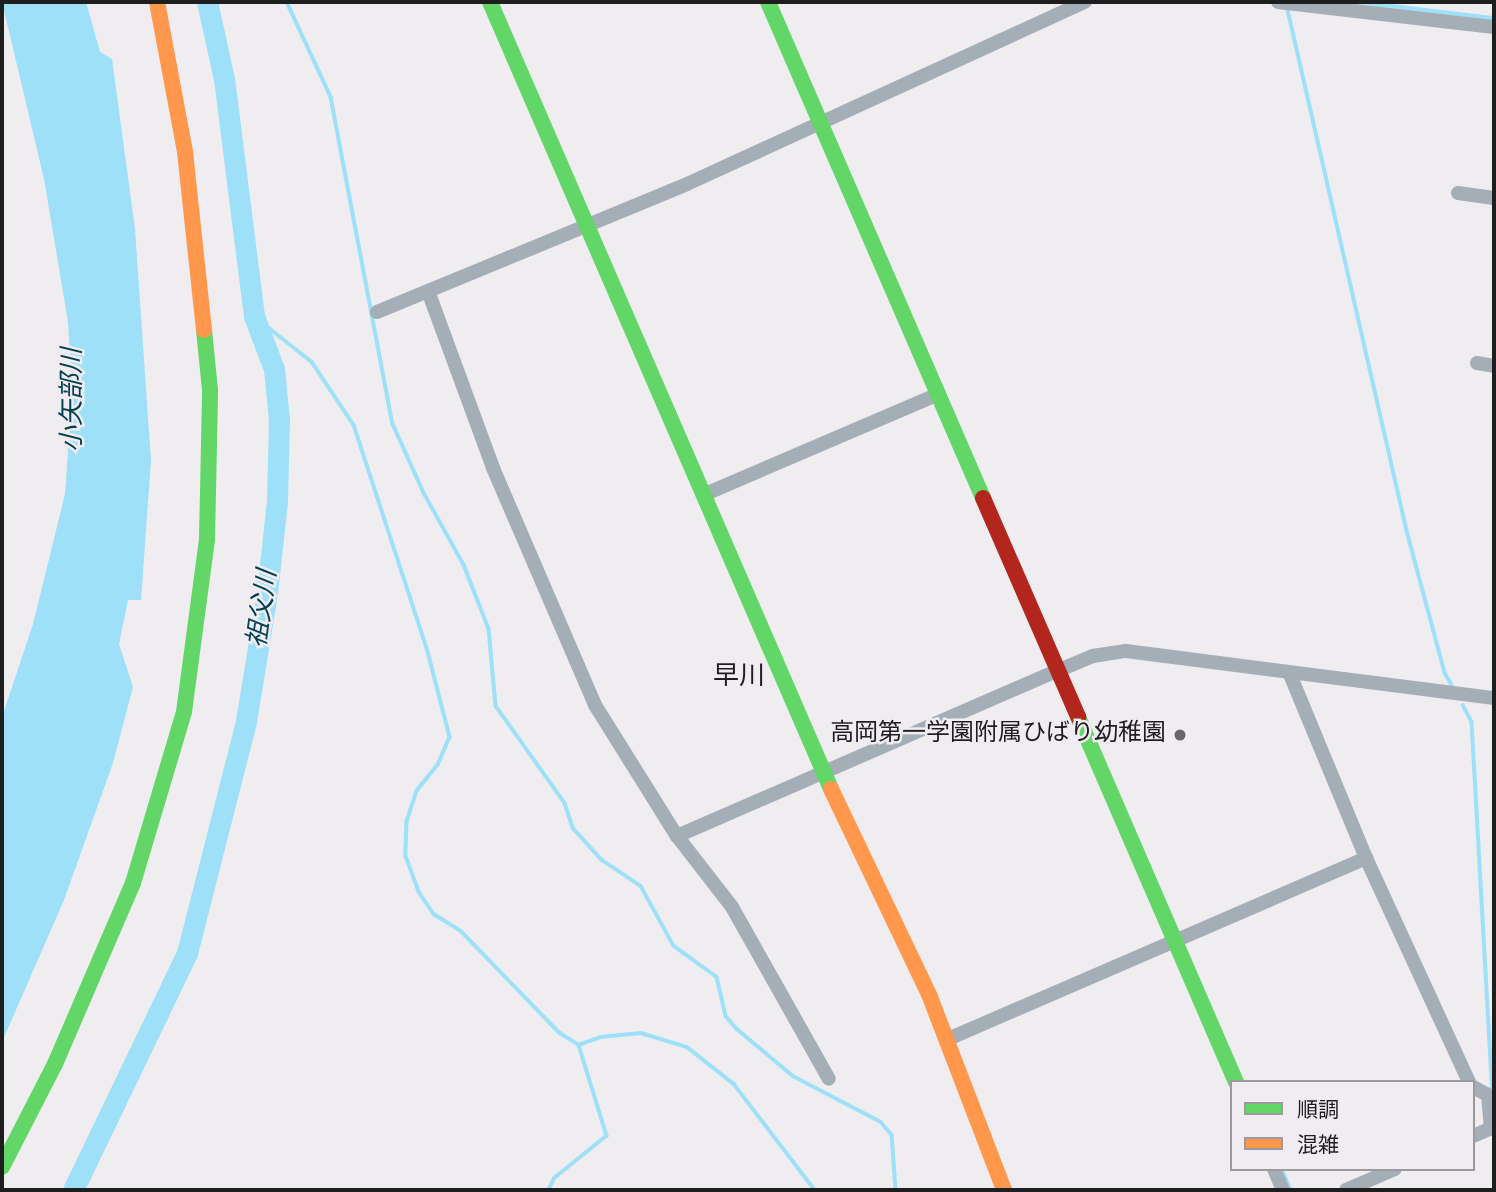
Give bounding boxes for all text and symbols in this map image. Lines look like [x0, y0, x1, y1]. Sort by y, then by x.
water label: 小矢部川 [58, 348, 90, 452]
water label: 祖父川 [243, 568, 285, 650]
district label: 早川 [713, 662, 765, 694]
place label: 高岡第一学園附属ひばり幼稚園 [830, 721, 1166, 749]
marker: 高岡第一学園附属ひばり幼稚園 [1172, 727, 1188, 743]
legend [1230, 1080, 1475, 1171]
text: 順調 [1297, 1098, 1339, 1125]
text: 混雑 [1297, 1133, 1339, 1160]

